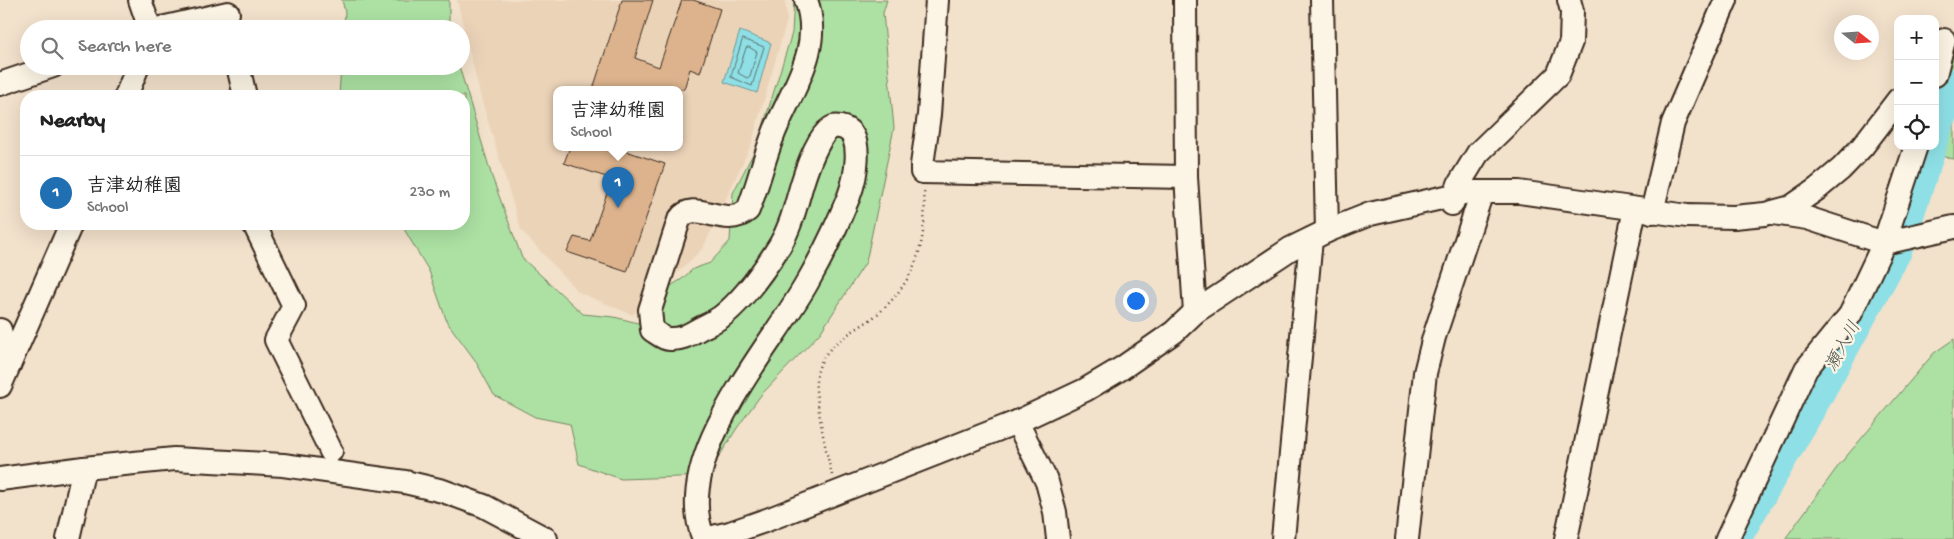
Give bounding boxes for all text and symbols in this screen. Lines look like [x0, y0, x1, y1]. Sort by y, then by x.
north arrow [1834, 15, 1879, 60]
map controls [1894, 15, 1939, 150]
button: + [1894, 15, 1939, 60]
search box [20, 20, 470, 75]
icon: search [38, 34, 66, 62]
text: Search here [78, 36, 172, 59]
button: − [1894, 60, 1939, 105]
popup [553, 86, 683, 151]
text: 吉津幼稚園 [570, 101, 666, 124]
button: locate [1894, 105, 1939, 150]
text: Nearby [40, 110, 105, 135]
text: School [570, 124, 612, 143]
pin: 1 [602, 167, 634, 208]
text: 吉津幼稚園 [87, 176, 182, 199]
text: 1 [53, 184, 59, 203]
text: 230 m [410, 184, 450, 203]
text: School [87, 199, 129, 218]
your location [1123, 288, 1149, 314]
water label: 瀬入川 [1821, 318, 1866, 376]

